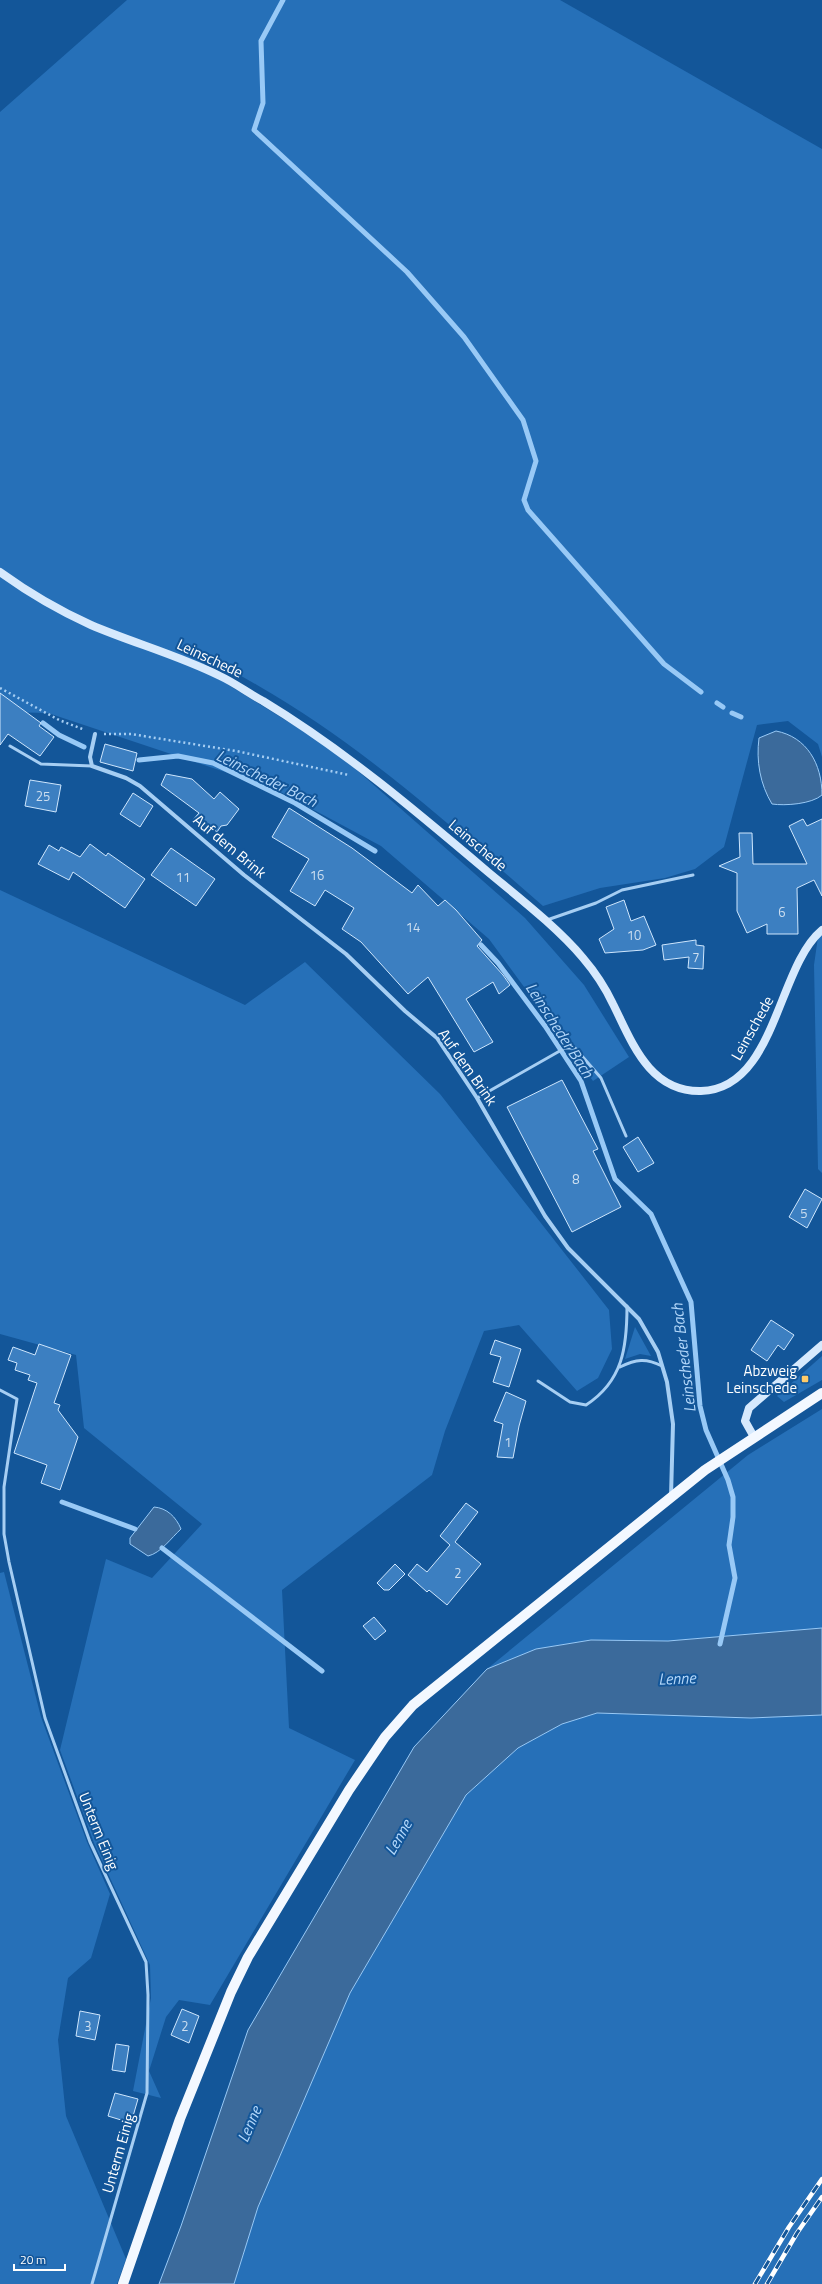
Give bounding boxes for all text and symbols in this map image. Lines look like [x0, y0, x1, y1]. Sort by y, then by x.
street label: Leinschede [173, 633, 247, 683]
water label: Leinscheder Bach [212, 743, 322, 813]
house number: 25 [36, 786, 50, 806]
street label: Auf dem Brink [188, 808, 272, 884]
street label: Leinschede [444, 813, 512, 877]
house number: 16 [310, 865, 324, 885]
house number: 11 [176, 867, 190, 887]
house number: 6 [778, 902, 786, 922]
house number: 14 [406, 917, 420, 937]
house number: 10 [627, 925, 641, 945]
house number: 7 [692, 947, 700, 967]
water label: Leinscheder Bach [520, 977, 601, 1083]
street label: Leinschede [725, 992, 779, 1064]
street label: Auf dem Brink [433, 1024, 503, 1110]
house number: 8 [572, 1169, 580, 1189]
house number: 5 [800, 1203, 808, 1223]
water label: Leinscheder Bach [664, 1301, 702, 1414]
place label: Abzweig Leinschede [726, 1359, 797, 1399]
marker: Abzweig Leinschede [800, 1374, 810, 1384]
house number: 1 [504, 1432, 512, 1452]
house number: 2 [454, 1563, 462, 1583]
water label: Lenne [658, 1665, 698, 1691]
street label: Unterm Einig [73, 1789, 125, 1874]
water label: Lenne [378, 1813, 419, 1859]
house number: 3 [84, 2016, 92, 2036]
house number: 2 [181, 2016, 189, 2036]
water label: Lenne [231, 2101, 268, 2146]
street label: Unterm Einig [96, 2110, 140, 2196]
scale bar [14, 2246, 65, 2272]
text: 20 m [20, 2250, 46, 2269]

